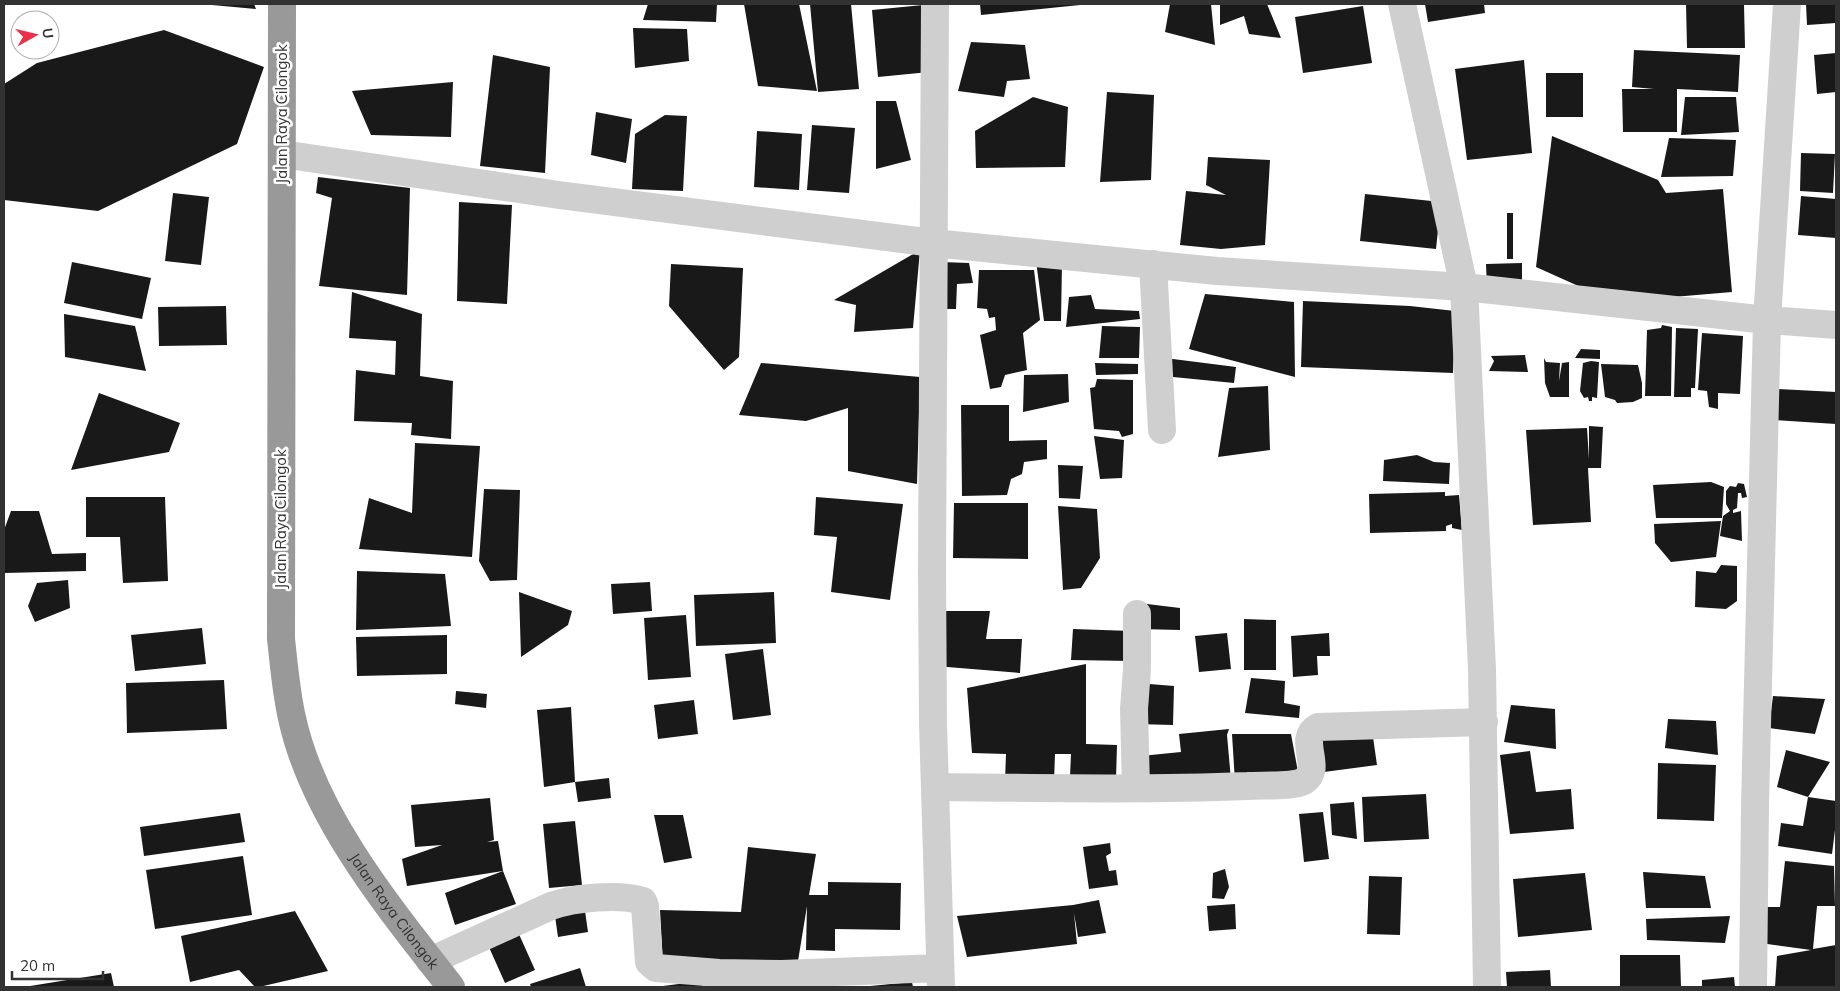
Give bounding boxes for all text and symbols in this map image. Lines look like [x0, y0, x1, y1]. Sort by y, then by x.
north arrow [10, 10, 60, 60]
text: U [38, 27, 58, 40]
street label: Jalan Raya Cilongok [272, 44, 291, 184]
street label: Jalan Raya Cilongok [271, 449, 290, 589]
street label: Jalan Raya Cilongok [345, 849, 444, 973]
scale bar [12, 948, 104, 980]
text: 20 m [20, 956, 55, 975]

